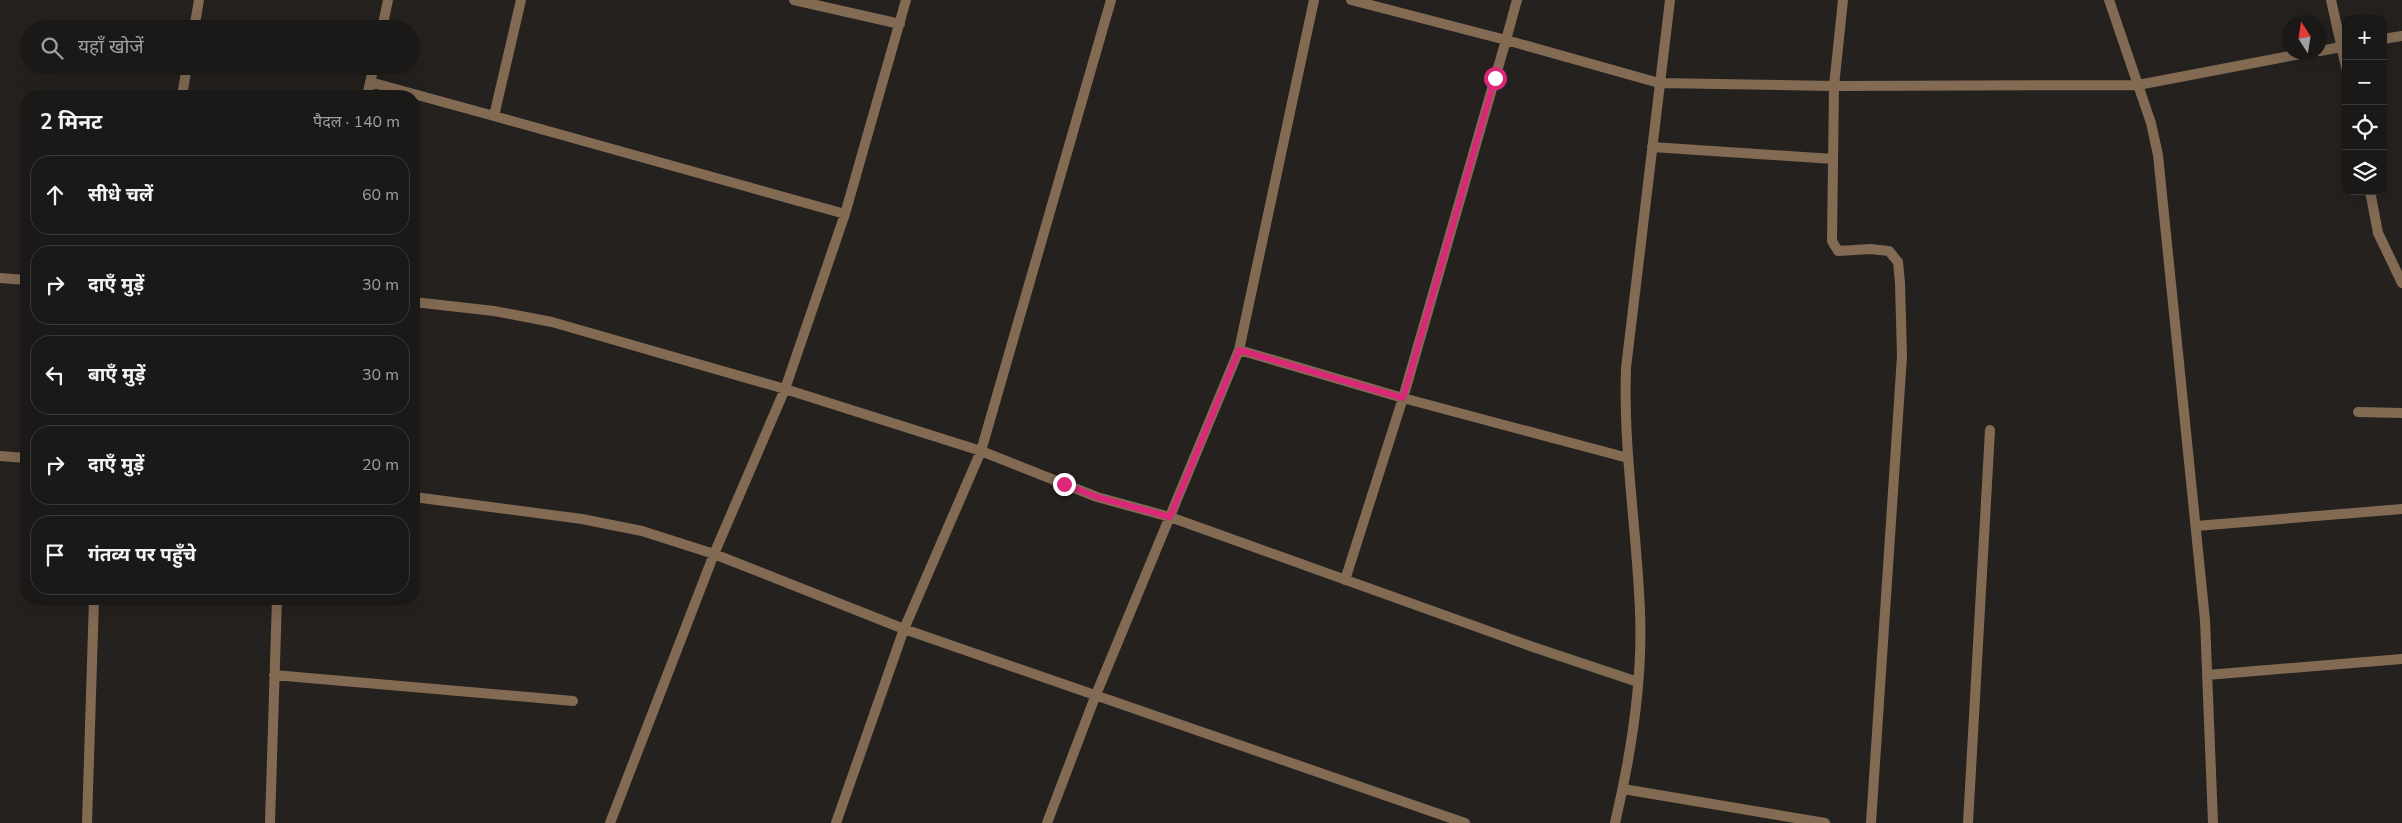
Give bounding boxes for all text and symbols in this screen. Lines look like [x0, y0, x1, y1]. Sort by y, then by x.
north arrow [2282, 15, 2327, 60]
map controls [2342, 15, 2387, 195]
button: + [2342, 15, 2387, 60]
search box [20, 20, 420, 75]
icon: search [38, 34, 66, 62]
text: यहाँ खोजें [78, 34, 143, 60]
button: − [2342, 60, 2387, 105]
route start [1484, 67, 1507, 90]
button: locate [2342, 105, 2387, 150]
text: 2 मिनट [40, 108, 102, 136]
text: पैदल · 140 m [313, 111, 400, 133]
button: layers [2342, 150, 2387, 195]
icon: ahead [41, 181, 69, 209]
text: सीधे चलें [88, 182, 153, 208]
text: 60 m [362, 184, 399, 206]
icon: right [41, 271, 69, 299]
text: दाएँ मुड़ें [88, 272, 144, 298]
text: 30 m [362, 274, 399, 296]
icon: left [41, 361, 69, 389]
text: बाएँ मुड़ें [88, 362, 145, 388]
text: 30 m [362, 364, 399, 386]
icon: right [41, 451, 69, 479]
text: दाएँ मुड़ें [88, 452, 144, 478]
text: 20 m [362, 454, 399, 476]
route end [1053, 473, 1076, 496]
icon: arrive [41, 541, 69, 569]
text: गंतव्य पर पहुँचे [88, 542, 196, 568]

